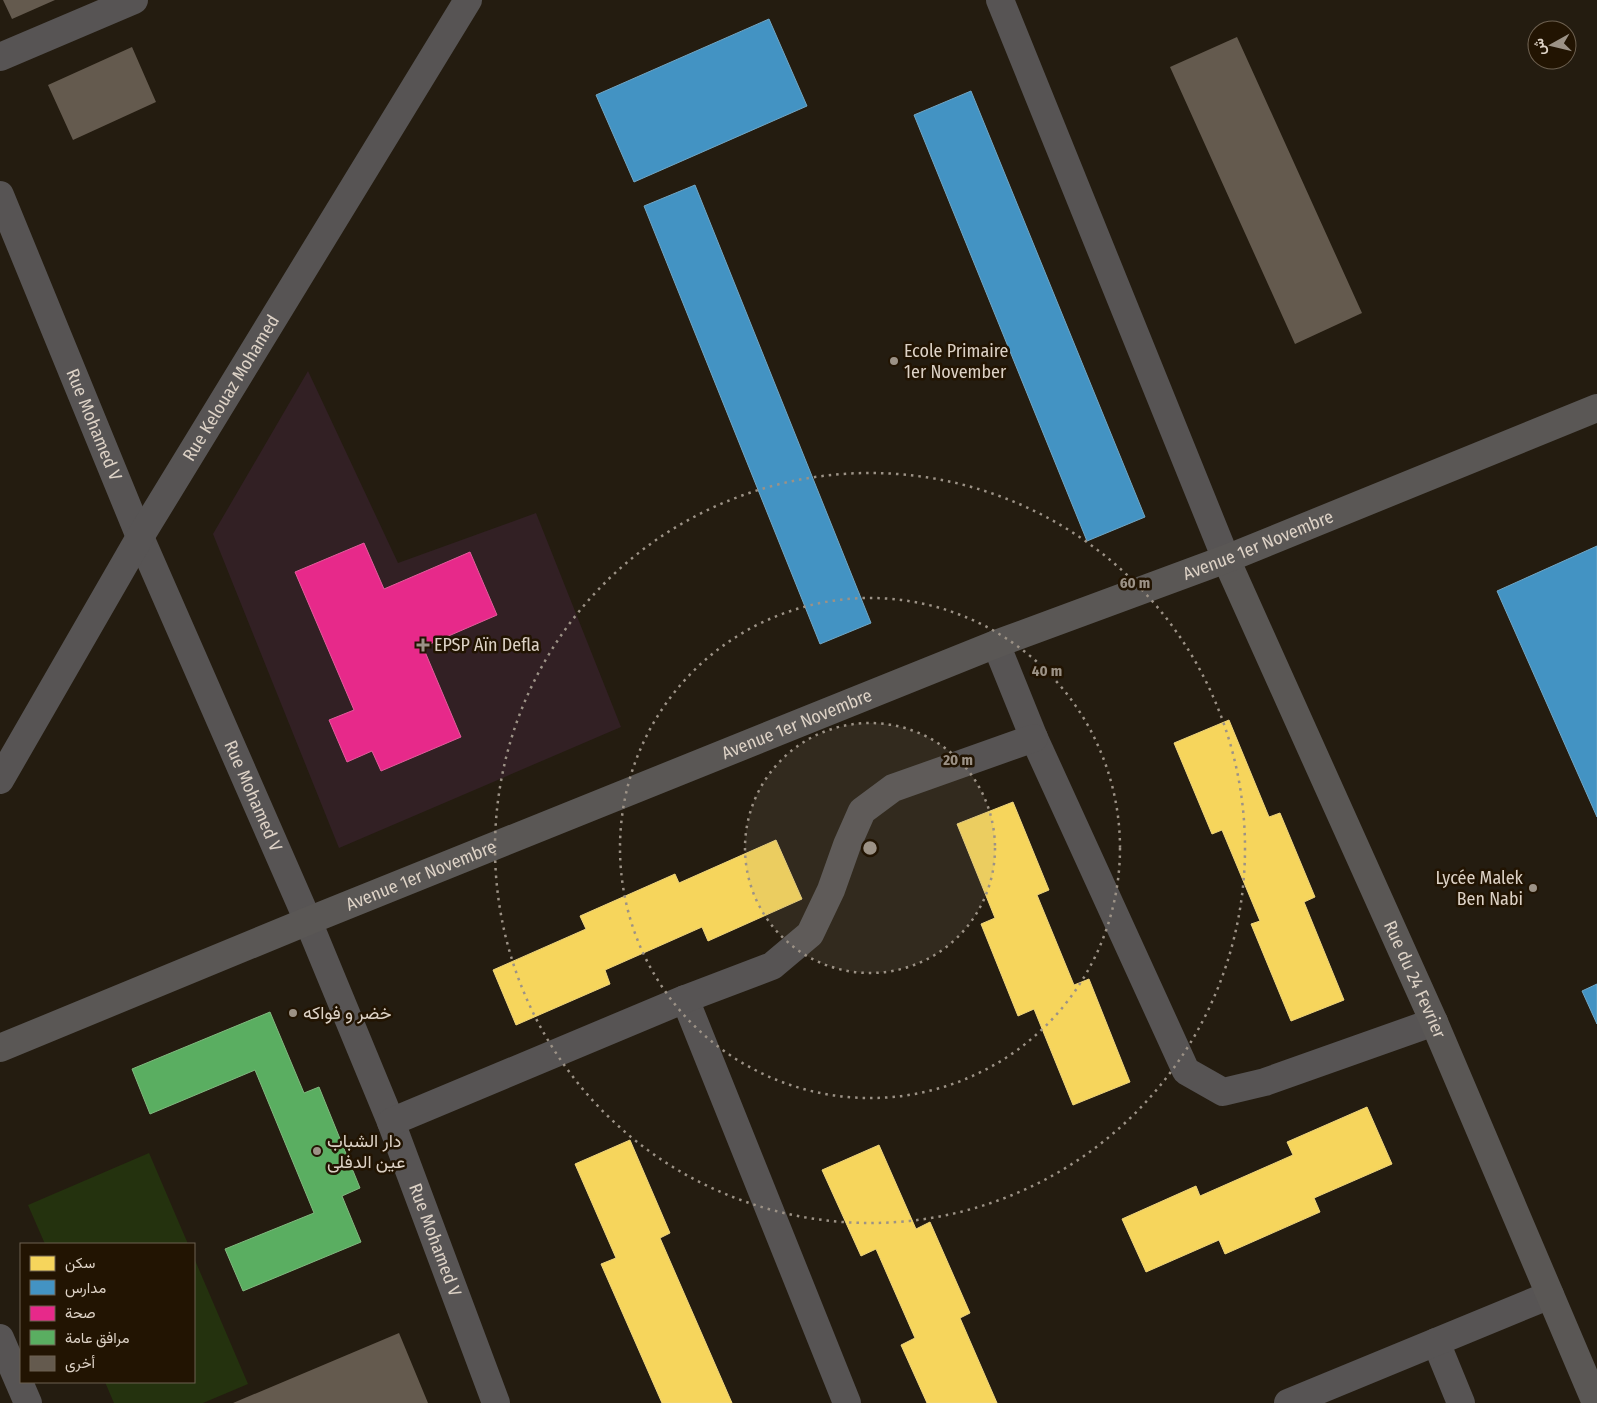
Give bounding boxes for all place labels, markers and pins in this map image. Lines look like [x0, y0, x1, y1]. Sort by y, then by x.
place label: Ecole Primaire 1er November [904, 340, 1009, 383]
marker: Ecole Primaire 1er November [888, 355, 900, 367]
place label: EPSP Aïn Defla [434, 634, 540, 656]
marker: EPSP Aïn Defla [416, 638, 430, 652]
centre of rings [861, 839, 879, 857]
place label: Lycée Malek Ben Nabi [1435, 867, 1524, 910]
marker: Lycée Malek Ben Nabi [1527, 882, 1539, 894]
place label: خضر و فواكه [303, 1002, 392, 1024]
marker: خضر و فواكه [287, 1007, 299, 1019]
place label: دار الشباب عين الدفلى [327, 1130, 405, 1173]
marker: دار الشباب عين الدفلى [311, 1145, 323, 1157]

